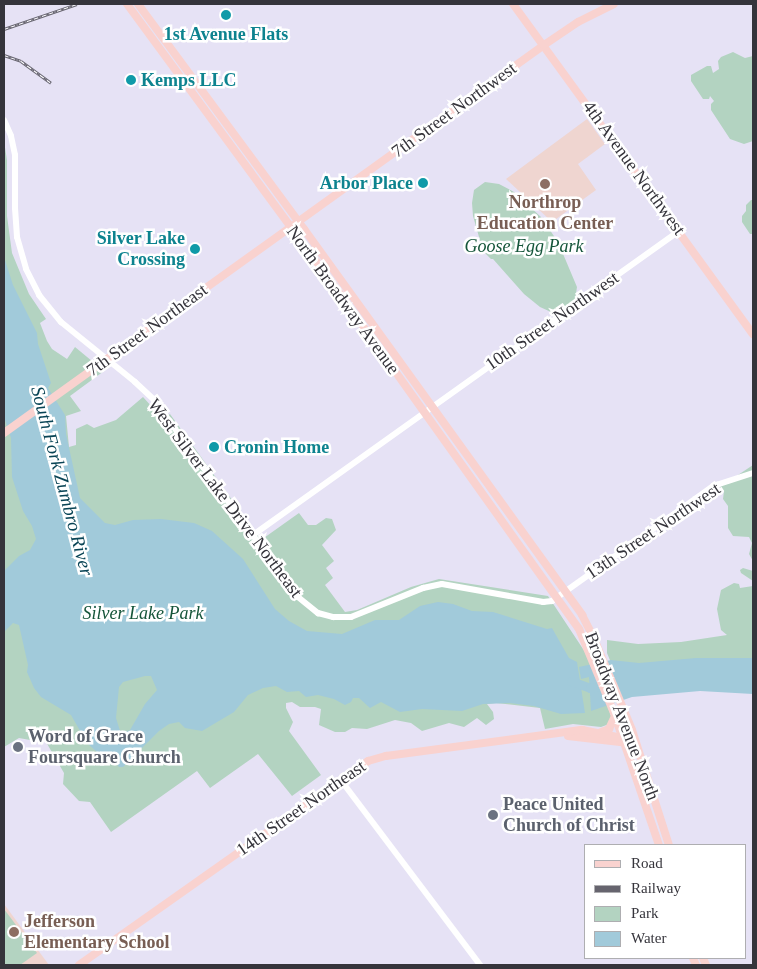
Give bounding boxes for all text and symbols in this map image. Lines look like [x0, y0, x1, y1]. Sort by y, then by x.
marker: 1st Avenue Flats [220, 9, 232, 21]
place label: 1st Avenue Flats [163, 23, 289, 45]
street label: 7th Street Northwest [387, 57, 521, 163]
place label: Kemps LLC [141, 69, 237, 91]
marker: Kemps LLC [125, 74, 137, 86]
street label: 4th Avenue Northwest [578, 96, 690, 240]
place label: Arbor Place [320, 172, 413, 194]
marker: Arbor Place [417, 177, 429, 189]
marker: Northrop Education Center [539, 178, 551, 190]
place label: Northrop Education Center [477, 192, 613, 234]
street label: North Broadway Avenue [281, 221, 405, 379]
place label: Silver Lake Crossing [97, 228, 185, 270]
park label: Goose Egg Park [465, 235, 583, 257]
marker: Silver Lake Crossing [189, 243, 201, 255]
street label: 10th Street Northwest [481, 267, 623, 375]
street label: 7th Street Northeast [82, 279, 212, 381]
water label: South Fork Zumbro River [26, 384, 98, 578]
street label: West Silver Lake Drive Northeast [143, 394, 307, 602]
place label: Cronin Home [224, 436, 329, 458]
marker: Cronin Home [208, 441, 220, 453]
street label: 13th Street Northwest [581, 478, 725, 584]
park label: Silver Lake Park [83, 602, 203, 624]
street label: Broadway Avenue North [580, 628, 664, 804]
place label: Word of Grace Foursquare Church [28, 726, 181, 769]
marker: Word of Grace Foursquare Church [12, 741, 24, 753]
street label: 14th Street Northeast [232, 755, 370, 861]
place label: Peace United Church of Christ [503, 794, 635, 836]
marker: Peace United Church of Christ [487, 809, 499, 821]
legend [584, 844, 747, 959]
text: Road [631, 855, 663, 871]
text: Railway [631, 880, 681, 896]
text: Park [631, 905, 659, 921]
place label: Jefferson Elementary School [24, 911, 169, 954]
marker: Jefferson Elementary School [8, 926, 20, 938]
text: Water [631, 930, 666, 946]

